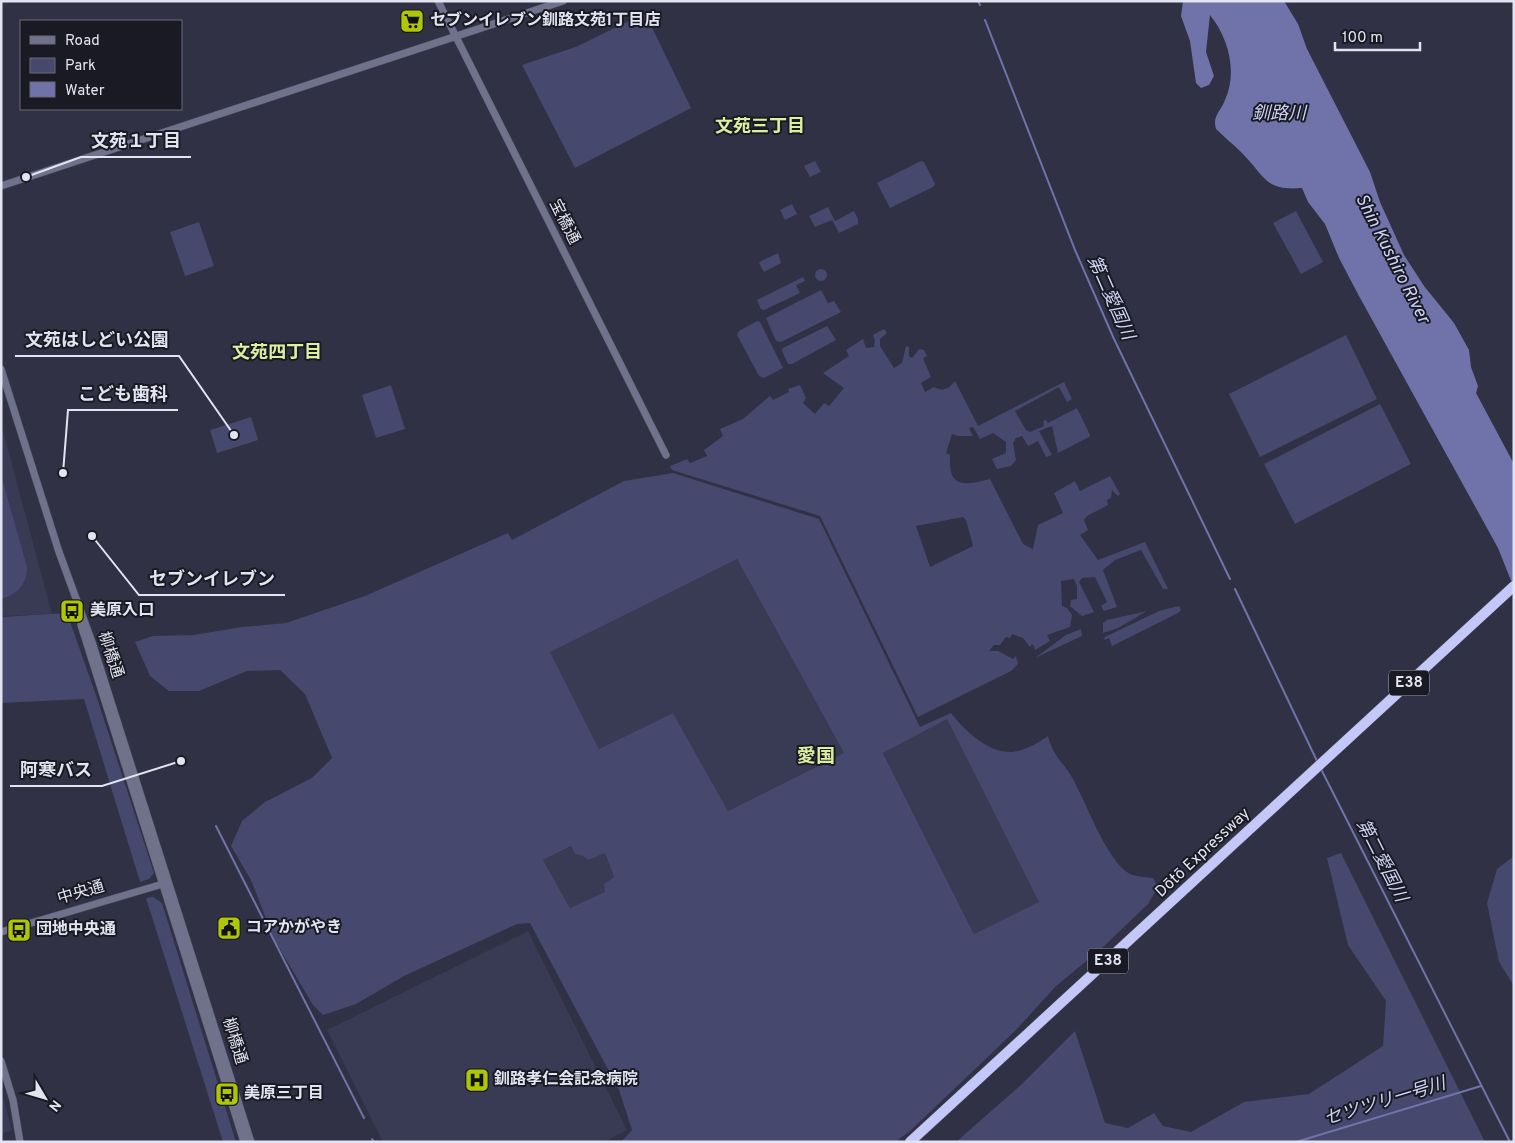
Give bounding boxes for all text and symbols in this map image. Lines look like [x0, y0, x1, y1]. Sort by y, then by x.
supermarket icon: セブンイレブン釧路文苑1丁目店 [399, 8, 425, 34]
place label: セブンイレブン釧路文苑1丁目店 [430, 11, 660, 31]
legend [20, 20, 182, 110]
scale bar [1335, 20, 1420, 52]
text: 100 m [1342, 29, 1383, 48]
text: Road [65, 32, 100, 51]
text: Park [65, 57, 96, 76]
text: Water [65, 82, 105, 101]
water label: 釧路川 [1252, 103, 1308, 126]
district label: 文苑三丁目 [715, 116, 805, 139]
callout: 文苑１丁目 [81, 124, 191, 157]
text: 文苑１丁目 [91, 131, 181, 154]
water label: Shin Kushiro River [1349, 190, 1436, 330]
street label: 宝橋通 [544, 196, 584, 248]
water label: 第二愛国川 [1081, 252, 1140, 346]
callout: 文苑はしどい公園 [15, 323, 179, 356]
text: 文苑はしどい公園 [25, 330, 169, 353]
district label: 文苑四丁目 [232, 342, 322, 365]
callout: こども歯科 [68, 377, 178, 410]
text: こども歯科 [78, 384, 168, 407]
callout: セブンイレブン [139, 562, 285, 595]
text: セブンイレブン [149, 569, 275, 592]
bus stop icon: 美原入口 [59, 598, 85, 624]
place label: 美原入口 [90, 601, 154, 621]
street label: 柳橋通 [93, 629, 127, 681]
road number: E38 [1389, 670, 1429, 696]
district label: 愛国 [797, 745, 835, 769]
callout: 阿寒バス [10, 753, 102, 786]
text: 阿寒バス [20, 760, 92, 783]
street label: Dōtō Expressway [1151, 804, 1255, 902]
water label: 第二愛国川 [1350, 816, 1413, 908]
street label: 中央通 [55, 877, 107, 909]
public building icon: コアかがやき [216, 915, 242, 941]
bus stop icon: 団地中央通 [6, 917, 32, 943]
place label: コアかがやき [246, 918, 342, 938]
place label: 団地中央通 [36, 920, 116, 940]
road number: E38 [1088, 948, 1128, 974]
street label: 柳橋通 [217, 1015, 251, 1067]
hospital icon: 釧路孝仁会記念病院 [464, 1067, 490, 1093]
place label: 釧路孝仁会記念病院 [494, 1070, 638, 1090]
water label: セツツリ一号川 [1321, 1072, 1451, 1131]
north arrow [20, 1073, 70, 1123]
bus stop icon: 美原三丁目 [214, 1081, 240, 1107]
place label: 美原三丁目 [244, 1084, 324, 1104]
text: N [44, 1096, 64, 1114]

